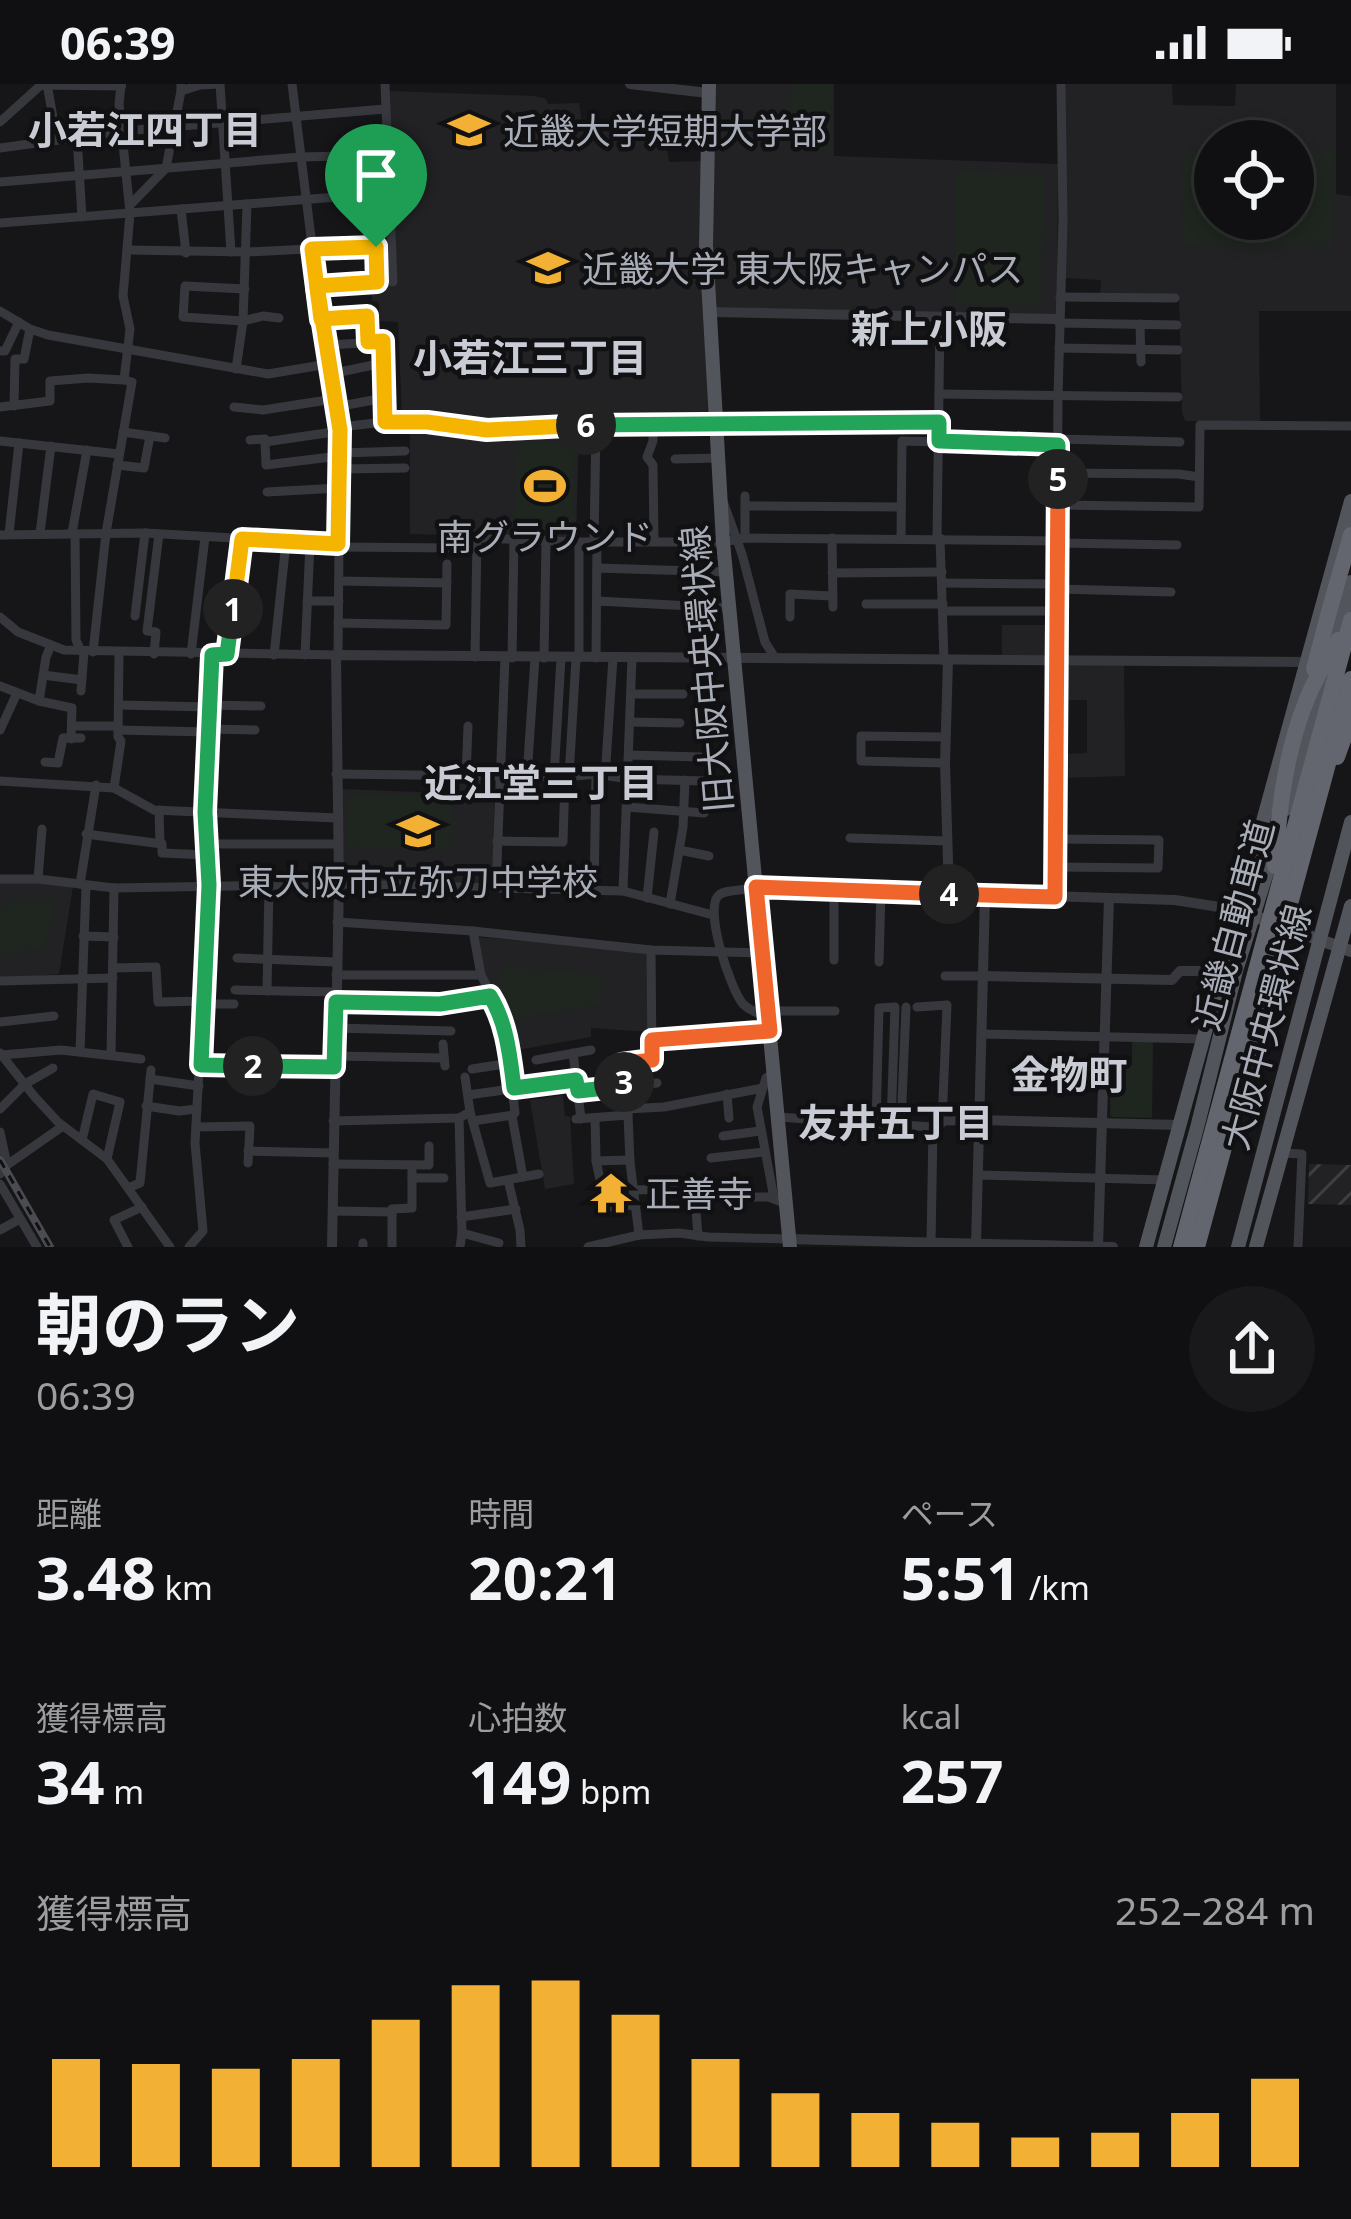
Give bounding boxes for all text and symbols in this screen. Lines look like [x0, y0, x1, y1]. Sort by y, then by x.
text: 06:39 [60, 12, 176, 73]
district label: 小若江四丁目 [28, 102, 262, 155]
place label: 近畿大学短期大学部 [503, 106, 827, 155]
school or university icon: 近畿大学短期大学部 [446, 107, 492, 153]
map controls [1194, 120, 1314, 240]
button: locate [1194, 120, 1314, 240]
pin [325, 124, 427, 247]
icon: arrive [343, 142, 409, 208]
place label: 近畿大学 東大阪キャンパス [582, 244, 1023, 293]
school or university icon: 近畿大学 東大阪キャンパス [525, 245, 571, 291]
district label: 新上小阪 [851, 301, 1007, 354]
district label: 小若江三丁目 [413, 330, 647, 383]
pin: 6 [556, 395, 616, 455]
text: 6 [577, 402, 595, 447]
pin: 5 [1028, 449, 1088, 509]
text: 5 [1049, 456, 1067, 501]
sports icon: 南グラウンド [522, 463, 568, 509]
place label: 南グラウンド [437, 512, 653, 561]
street label: 旧大阪中央環状線 [669, 523, 743, 815]
pin: 1 [203, 579, 263, 639]
text: 1 [224, 586, 242, 631]
district label: 近江堂三丁目 [424, 755, 658, 808]
school or university icon: 東大阪市立弥刀中学校 [395, 808, 441, 854]
street label: 近畿自動車道 [1181, 814, 1285, 1036]
place label: 東大阪市立弥刀中学校 [238, 857, 598, 906]
pin: 4 [919, 864, 979, 924]
text: 4 [940, 871, 958, 916]
street label: 大阪中央環状線 [1210, 899, 1322, 1155]
pin: 2 [223, 1036, 283, 1096]
text: 2 [244, 1043, 262, 1088]
district label: 金物町 [1010, 1047, 1128, 1100]
pin: 3 [594, 1052, 654, 1112]
text: 3 [615, 1059, 633, 1104]
district label: 友井五丁目 [798, 1095, 994, 1148]
place label: 正善寺 [645, 1169, 753, 1218]
temple icon: 正善寺 [588, 1170, 634, 1216]
text: 朝のラン [36, 1278, 300, 1368]
button: share [1189, 1286, 1315, 1412]
text: 06:39 [36, 1368, 136, 1421]
text: 距離 [36, 1491, 102, 1536]
text: 時間 [468, 1491, 534, 1536]
text: ペース [901, 1491, 998, 1536]
text: 3.48 [36, 1536, 156, 1618]
text: 20:21 [468, 1536, 622, 1618]
text: 5:51 [901, 1536, 1020, 1618]
text: km [156, 1565, 213, 1610]
text: /km [1020, 1565, 1090, 1610]
text: kcal [901, 1694, 961, 1739]
text: 獲得標高 [36, 1695, 168, 1740]
text: 心拍数 [468, 1695, 567, 1740]
text: 257 [901, 1739, 1004, 1821]
text: 34 [36, 1740, 105, 1822]
text: 149 [468, 1740, 571, 1822]
text: m [105, 1769, 144, 1814]
text: bpm [571, 1769, 651, 1814]
text: 252–284 m [1115, 1883, 1315, 1936]
text: 獲得標高 [36, 1886, 192, 1939]

